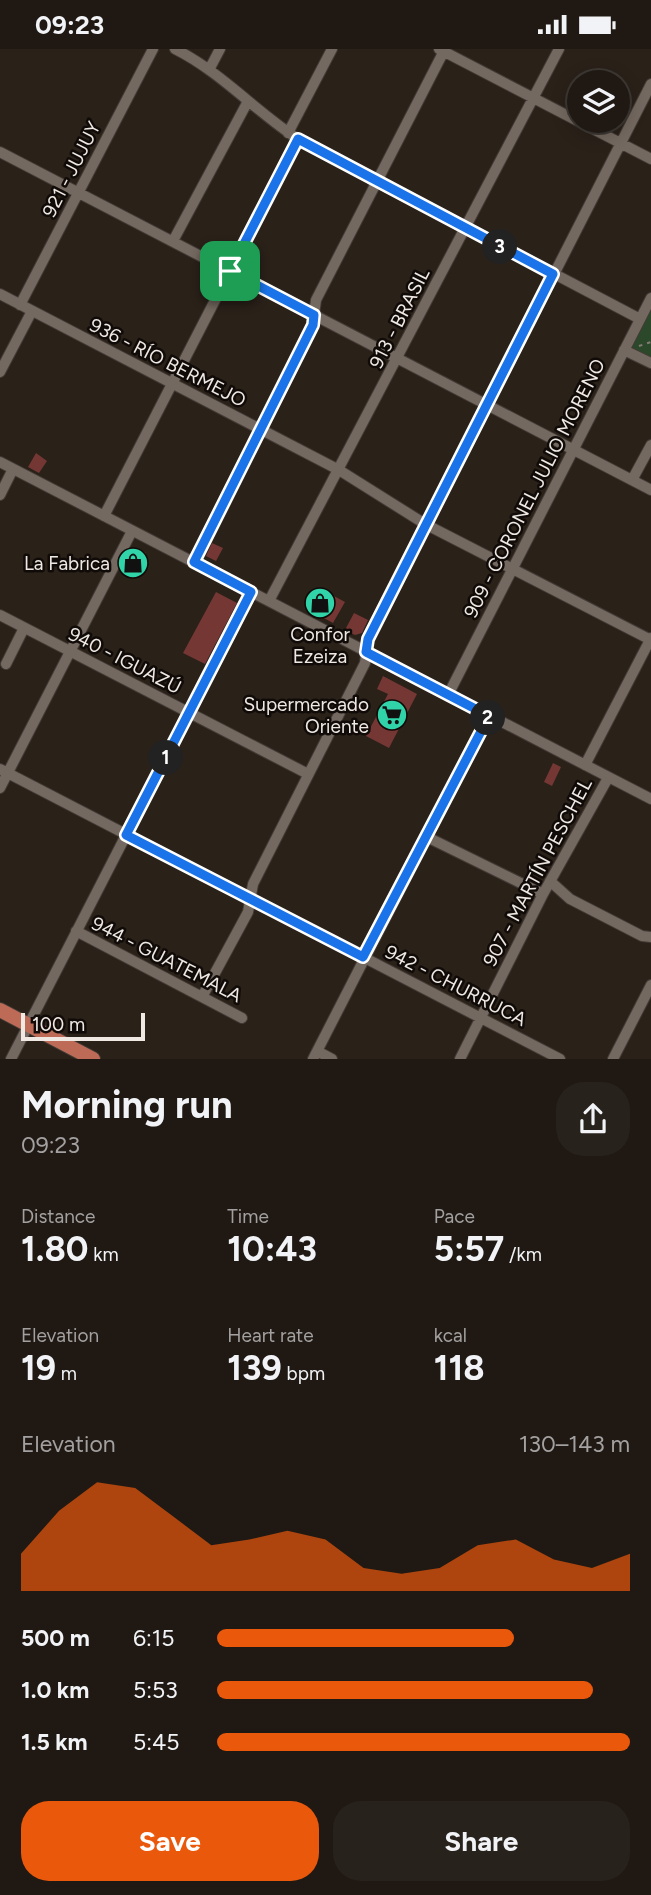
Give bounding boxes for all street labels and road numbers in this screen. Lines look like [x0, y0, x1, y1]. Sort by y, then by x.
street label: 921 - JUJUY [38, 117, 106, 221]
street label: 913 - BRASIL [364, 264, 435, 372]
street label: 936 - RÍO BERMEJO [86, 313, 250, 412]
street label: 909 - CORONEL JULIO MORENO [459, 355, 610, 622]
street label: 940 - IGUAZÚ [65, 622, 185, 699]
street label: 907 - MARTÍN PESCHEL [478, 774, 597, 970]
street label: 944 - GUATEMALA [88, 912, 246, 1007]
street label: 942 - CHURRUCA [381, 940, 530, 1031]

